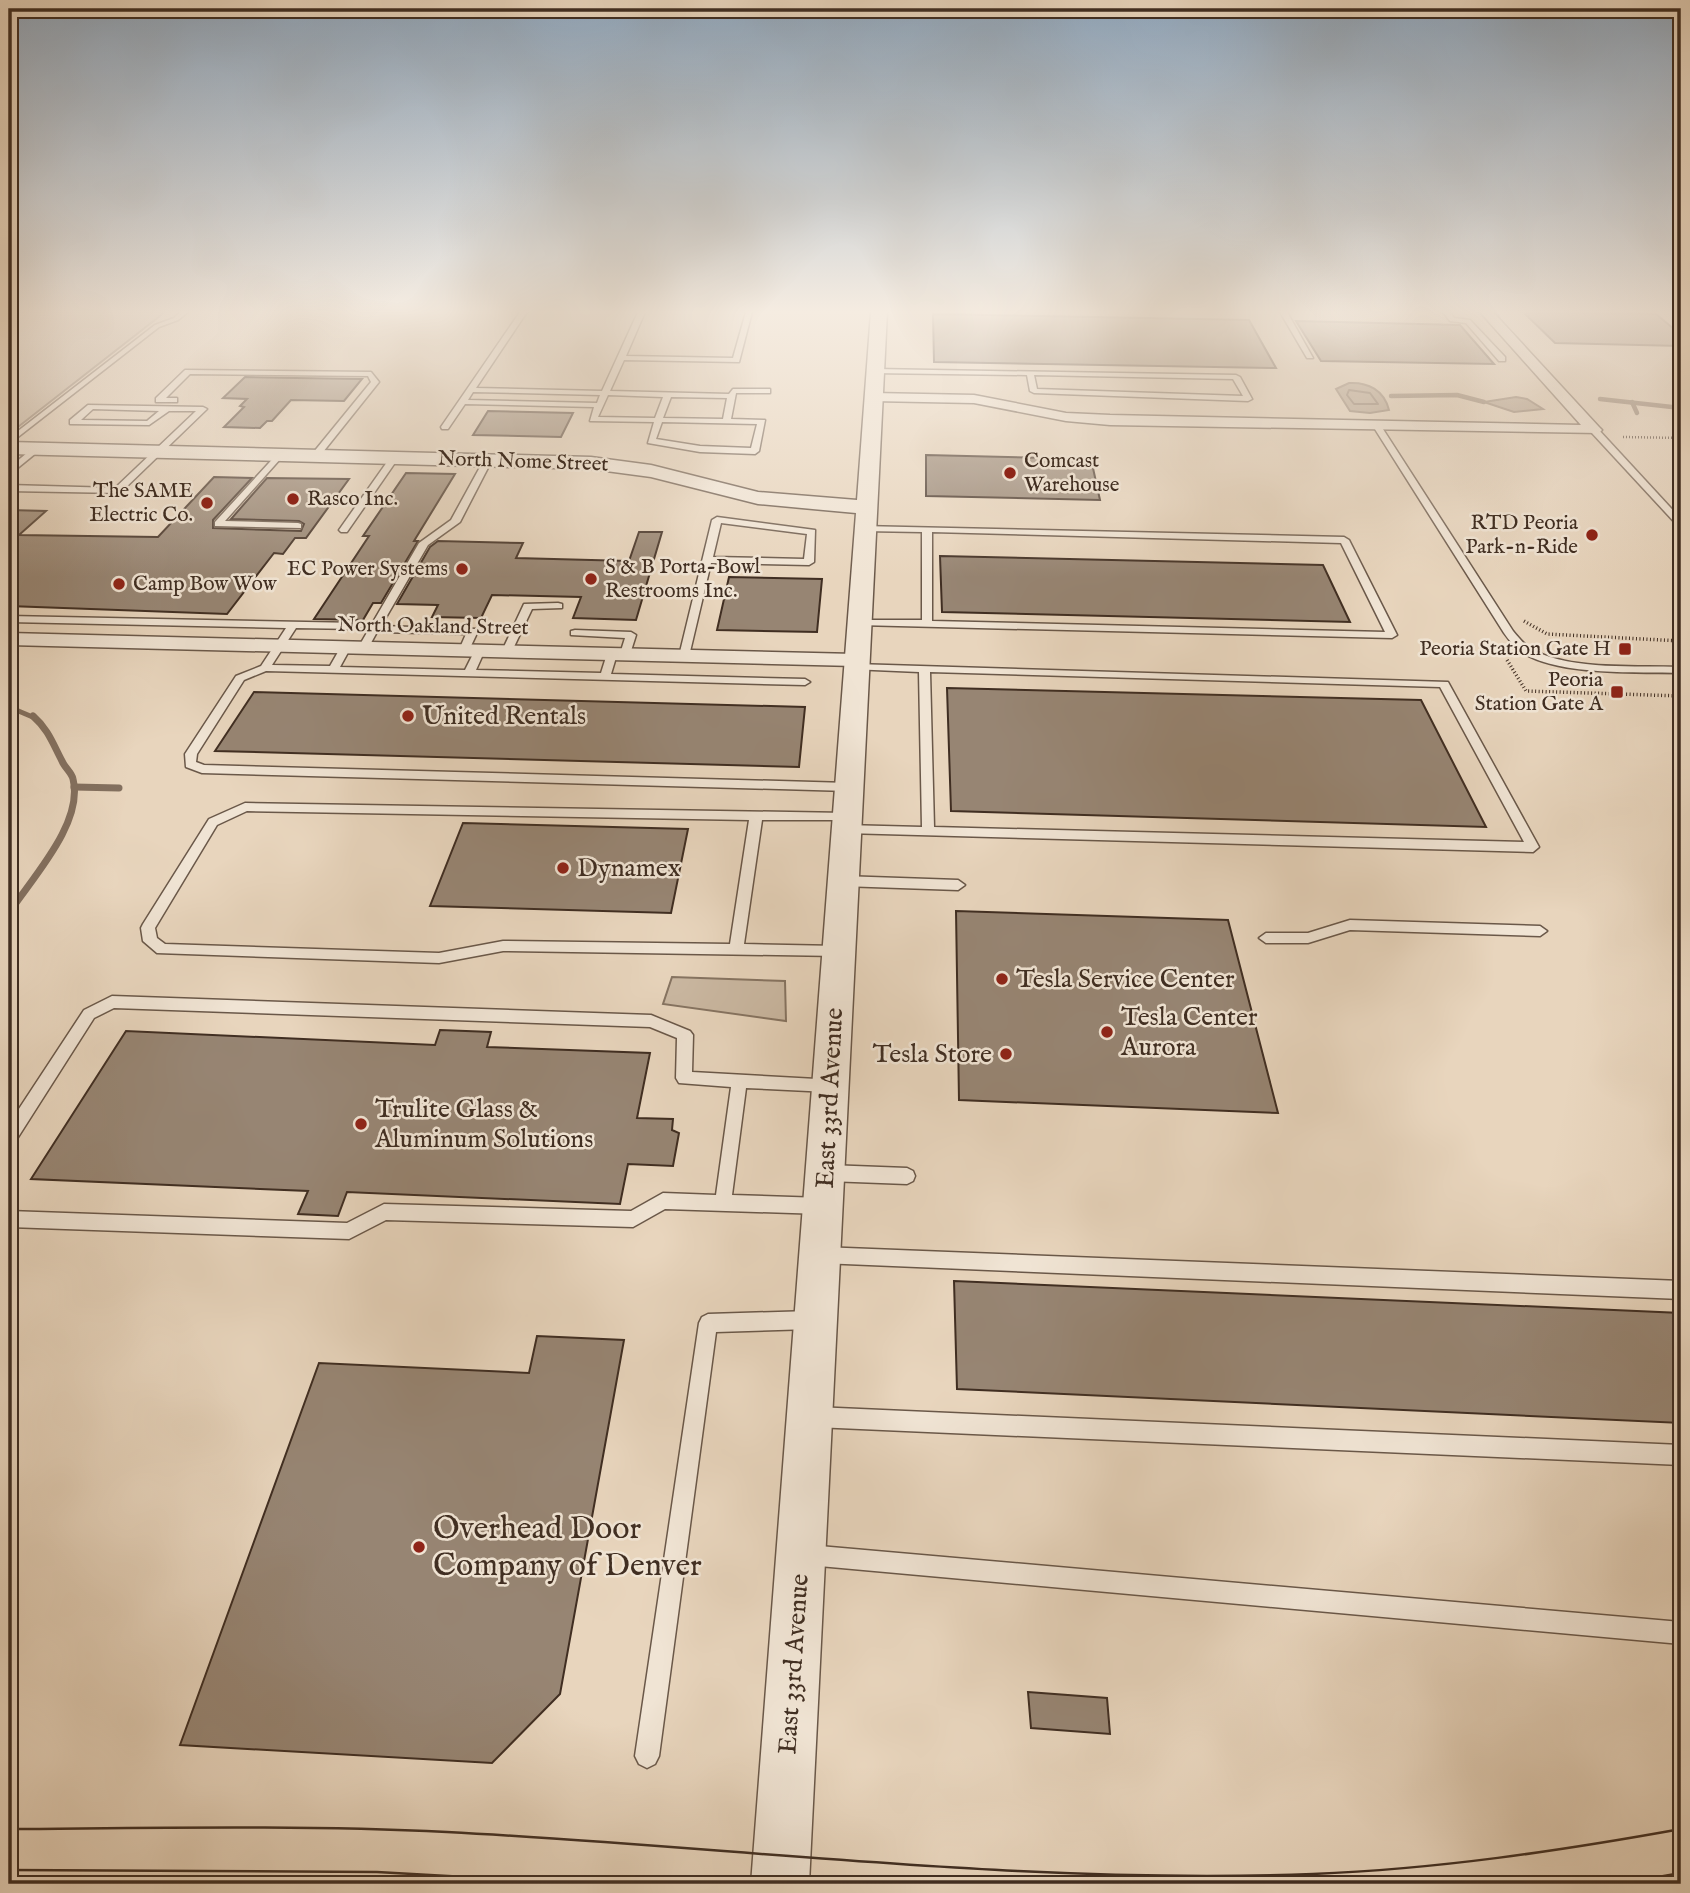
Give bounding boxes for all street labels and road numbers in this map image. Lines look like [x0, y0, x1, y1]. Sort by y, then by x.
street label: North Nome Street [437, 446, 609, 478]
street label: North Oakland Street [337, 612, 529, 642]
street label: East 33rd Avenue [809, 1007, 851, 1189]
street label: East 33rd Avenue [771, 1573, 817, 1755]

